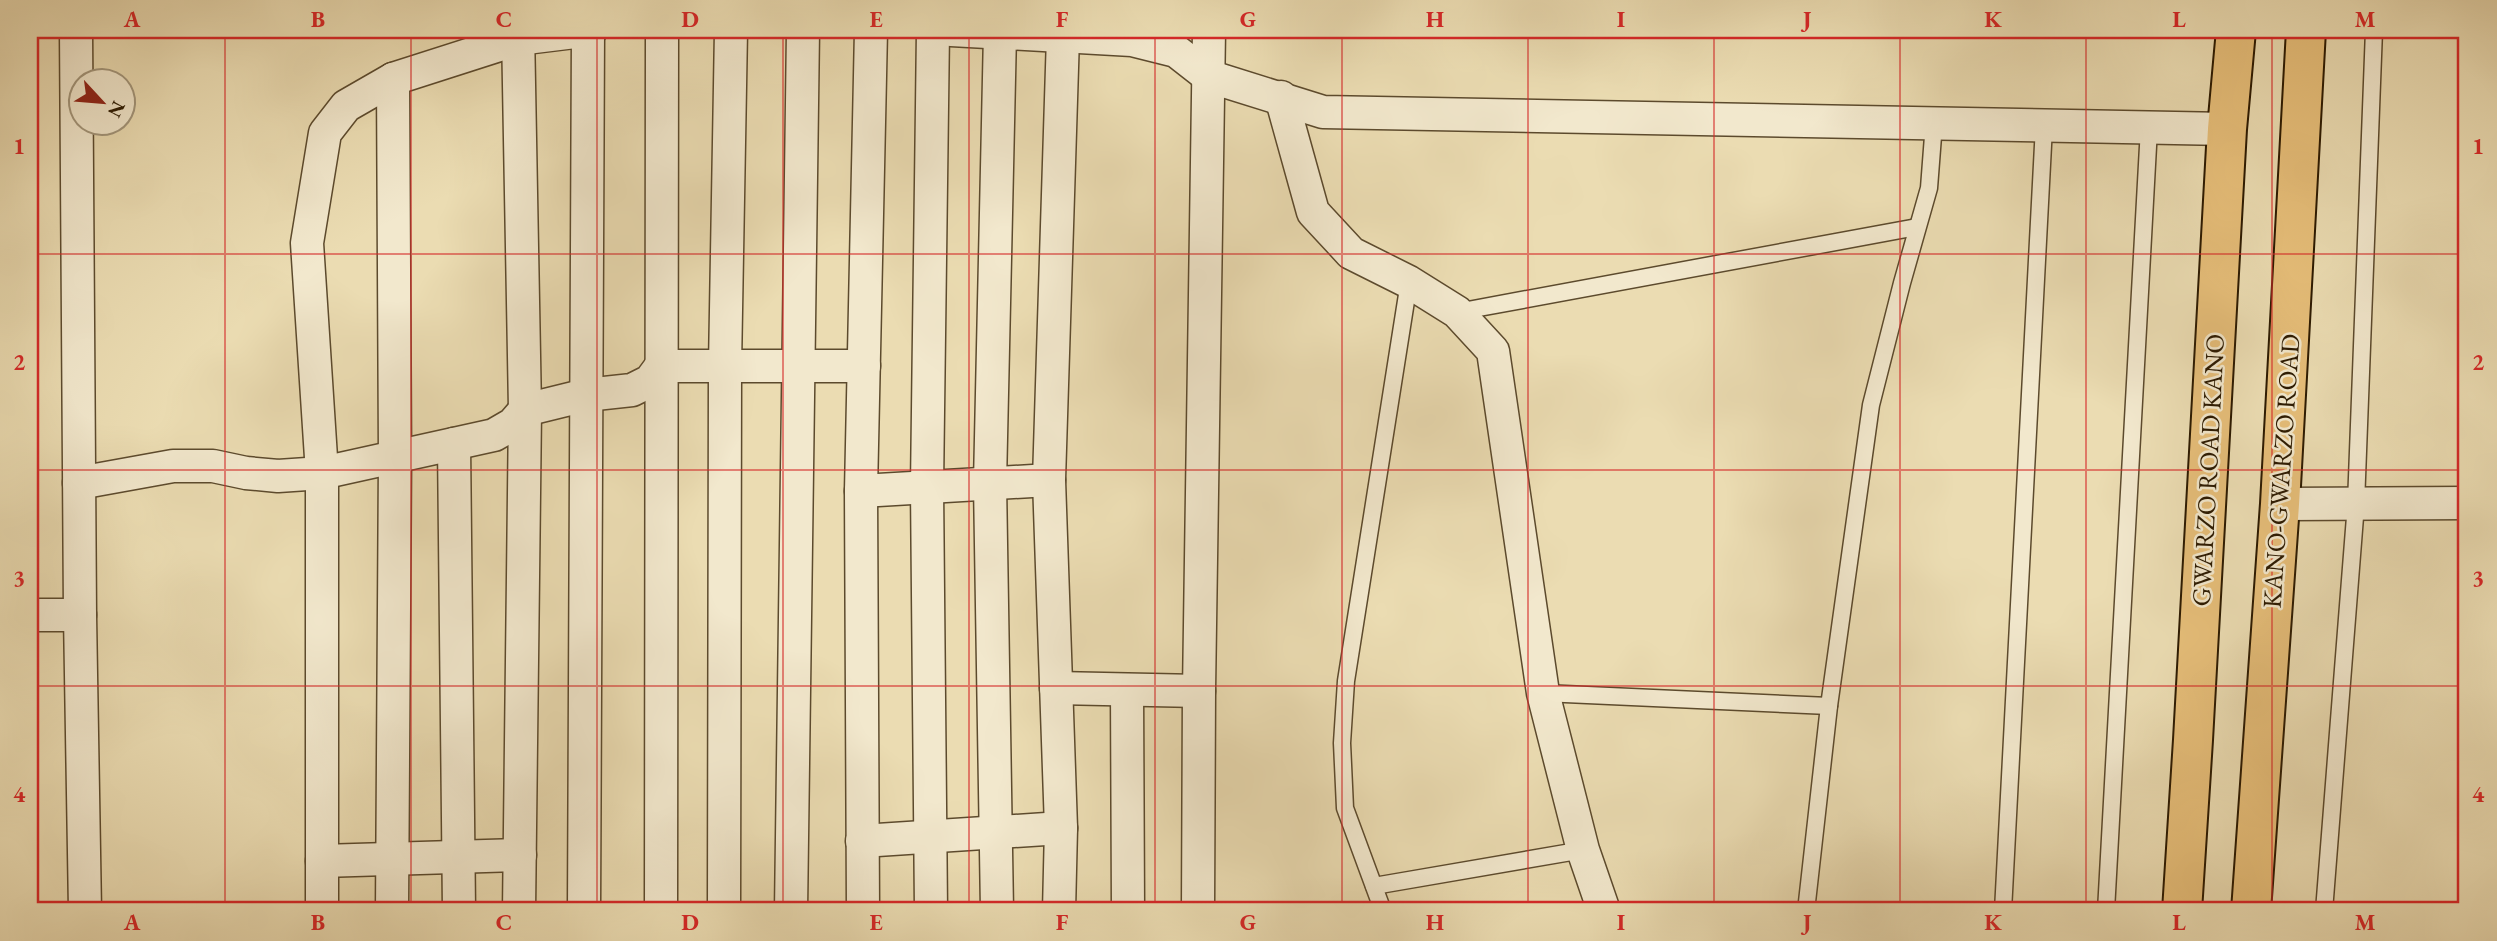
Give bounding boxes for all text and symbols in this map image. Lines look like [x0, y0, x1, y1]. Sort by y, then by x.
text: A [123, 4, 141, 34]
text: B [311, 4, 325, 34]
text: C [496, 4, 512, 34]
text: D [681, 4, 699, 34]
text: E [869, 4, 883, 34]
text: F [1056, 4, 1069, 34]
text: G [1240, 4, 1256, 34]
text: H [1426, 4, 1444, 34]
text: I [1617, 4, 1625, 34]
text: J [1801, 4, 1812, 34]
text: K [1984, 4, 2002, 34]
text: L [2172, 4, 2186, 34]
text: M [2354, 4, 2376, 34]
north arrow [66, 66, 136, 136]
text: N [102, 97, 131, 122]
text: 1 [13, 131, 25, 161]
text: 1 [2472, 131, 2484, 161]
street label: GWARZO ROAD KANO [2184, 333, 2232, 607]
street label: KANO-GWARZO ROAD [2254, 333, 2308, 609]
text: 2 [13, 347, 25, 377]
text: 2 [2472, 347, 2484, 377]
text: 3 [13, 563, 25, 593]
text: 3 [2472, 563, 2484, 593]
text: 4 [13, 779, 26, 809]
text: 4 [2472, 779, 2485, 809]
text: A [123, 907, 141, 937]
text: B [311, 907, 325, 937]
text: C [496, 907, 512, 937]
text: D [681, 907, 699, 937]
text: E [869, 907, 883, 937]
text: F [1056, 907, 1069, 937]
text: G [1240, 907, 1256, 937]
text: H [1426, 907, 1444, 937]
text: I [1617, 907, 1625, 937]
text: J [1801, 907, 1812, 937]
text: K [1984, 907, 2002, 937]
text: L [2172, 907, 2186, 937]
text: M [2354, 907, 2376, 937]

